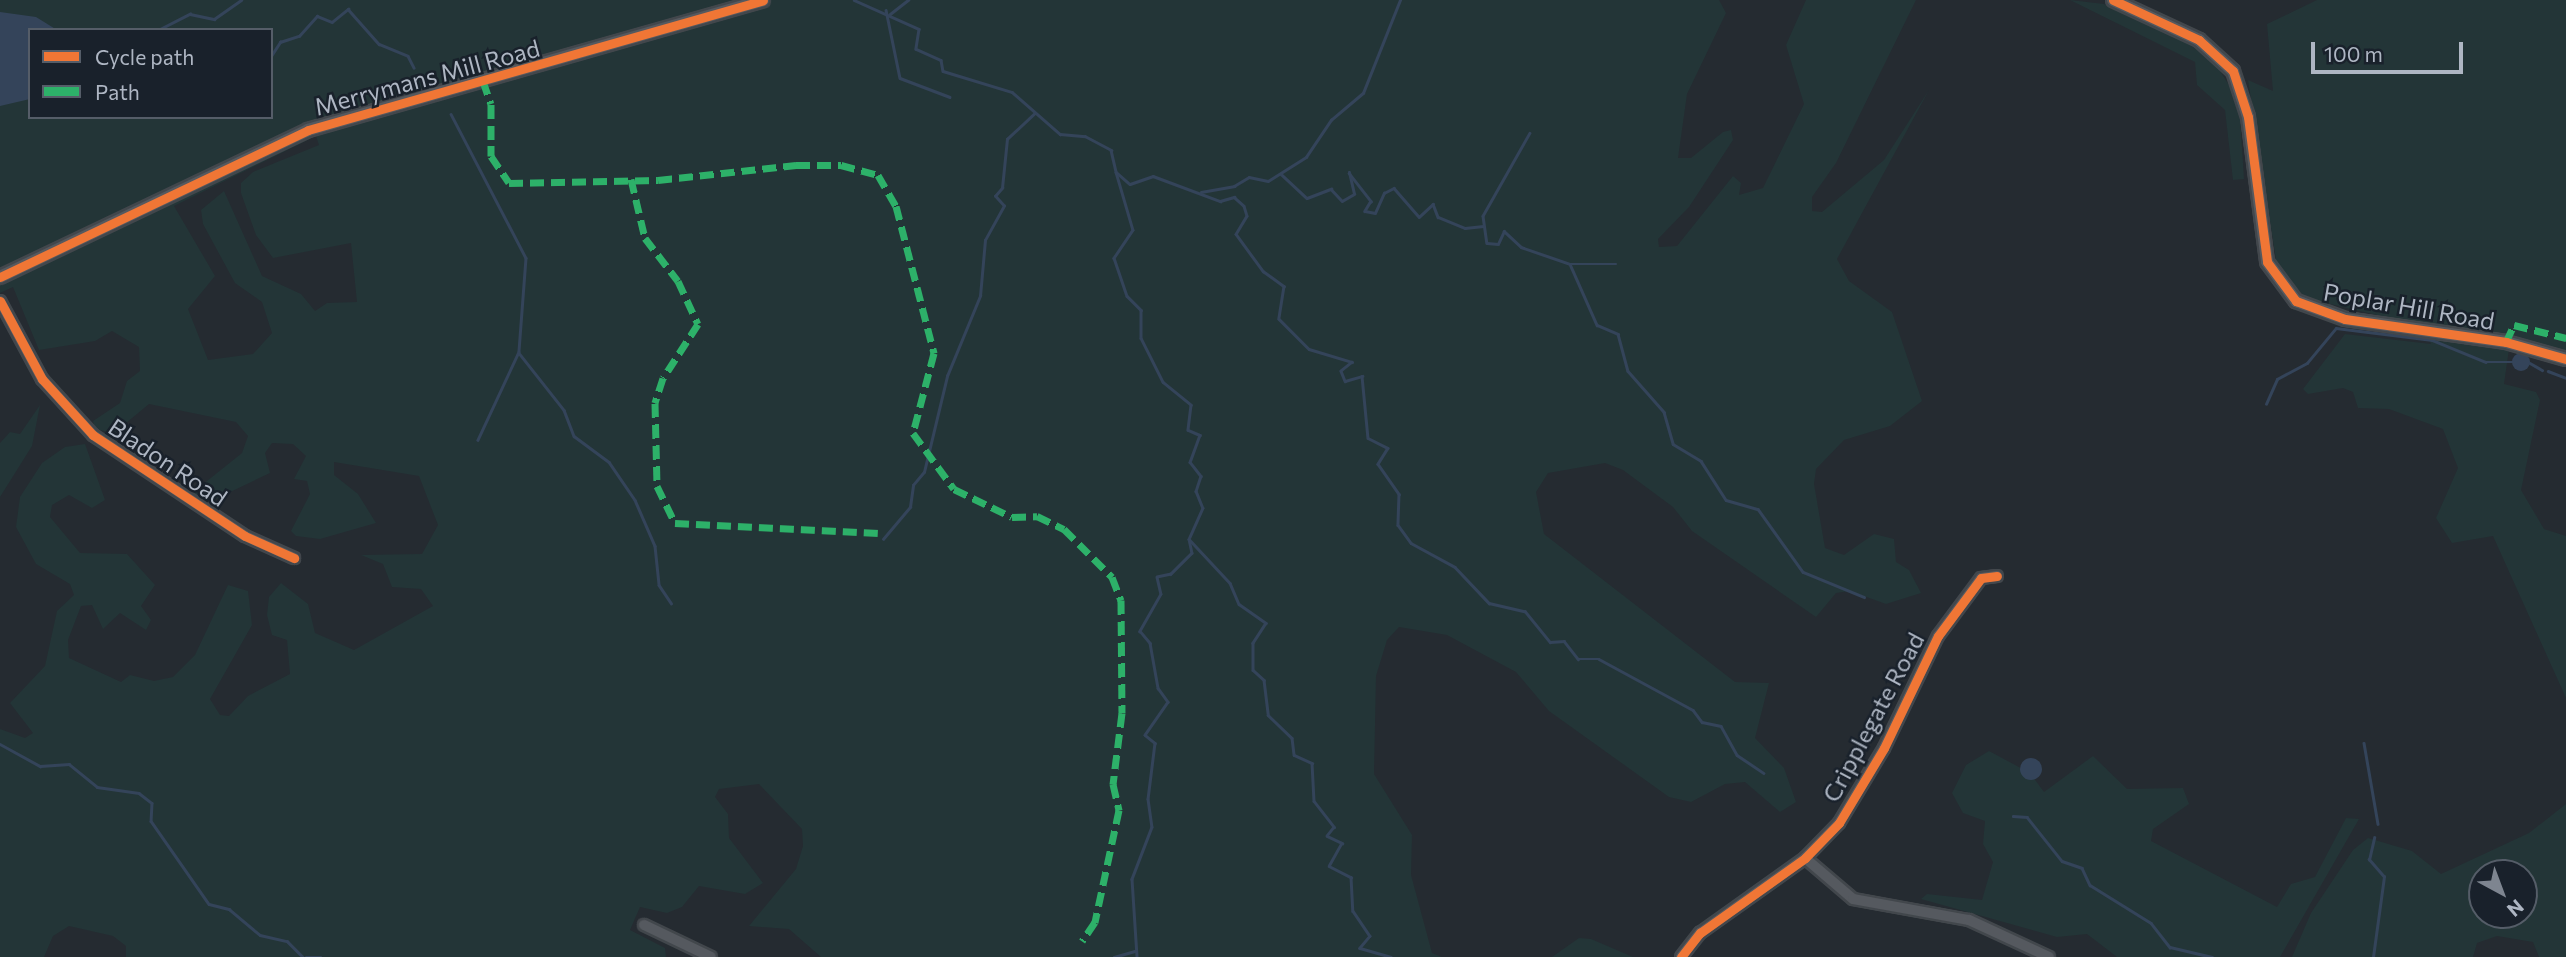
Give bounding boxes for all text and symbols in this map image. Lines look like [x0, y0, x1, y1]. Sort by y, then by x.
legend [28, 28, 273, 119]
scale bar [2314, 28, 2466, 72]
street label: Merrymans Mill Road [311, 33, 543, 121]
text: 100 m [2324, 41, 2383, 66]
text: Cycle path [95, 44, 194, 69]
text: Path [95, 79, 140, 104]
street label: Poplar Hill Road [2321, 277, 2497, 335]
street label: Bladon Road [103, 412, 233, 512]
street label: Cripplegate Road [1816, 627, 1930, 807]
north arrow [2468, 859, 2538, 929]
text: N [2503, 895, 2529, 922]

